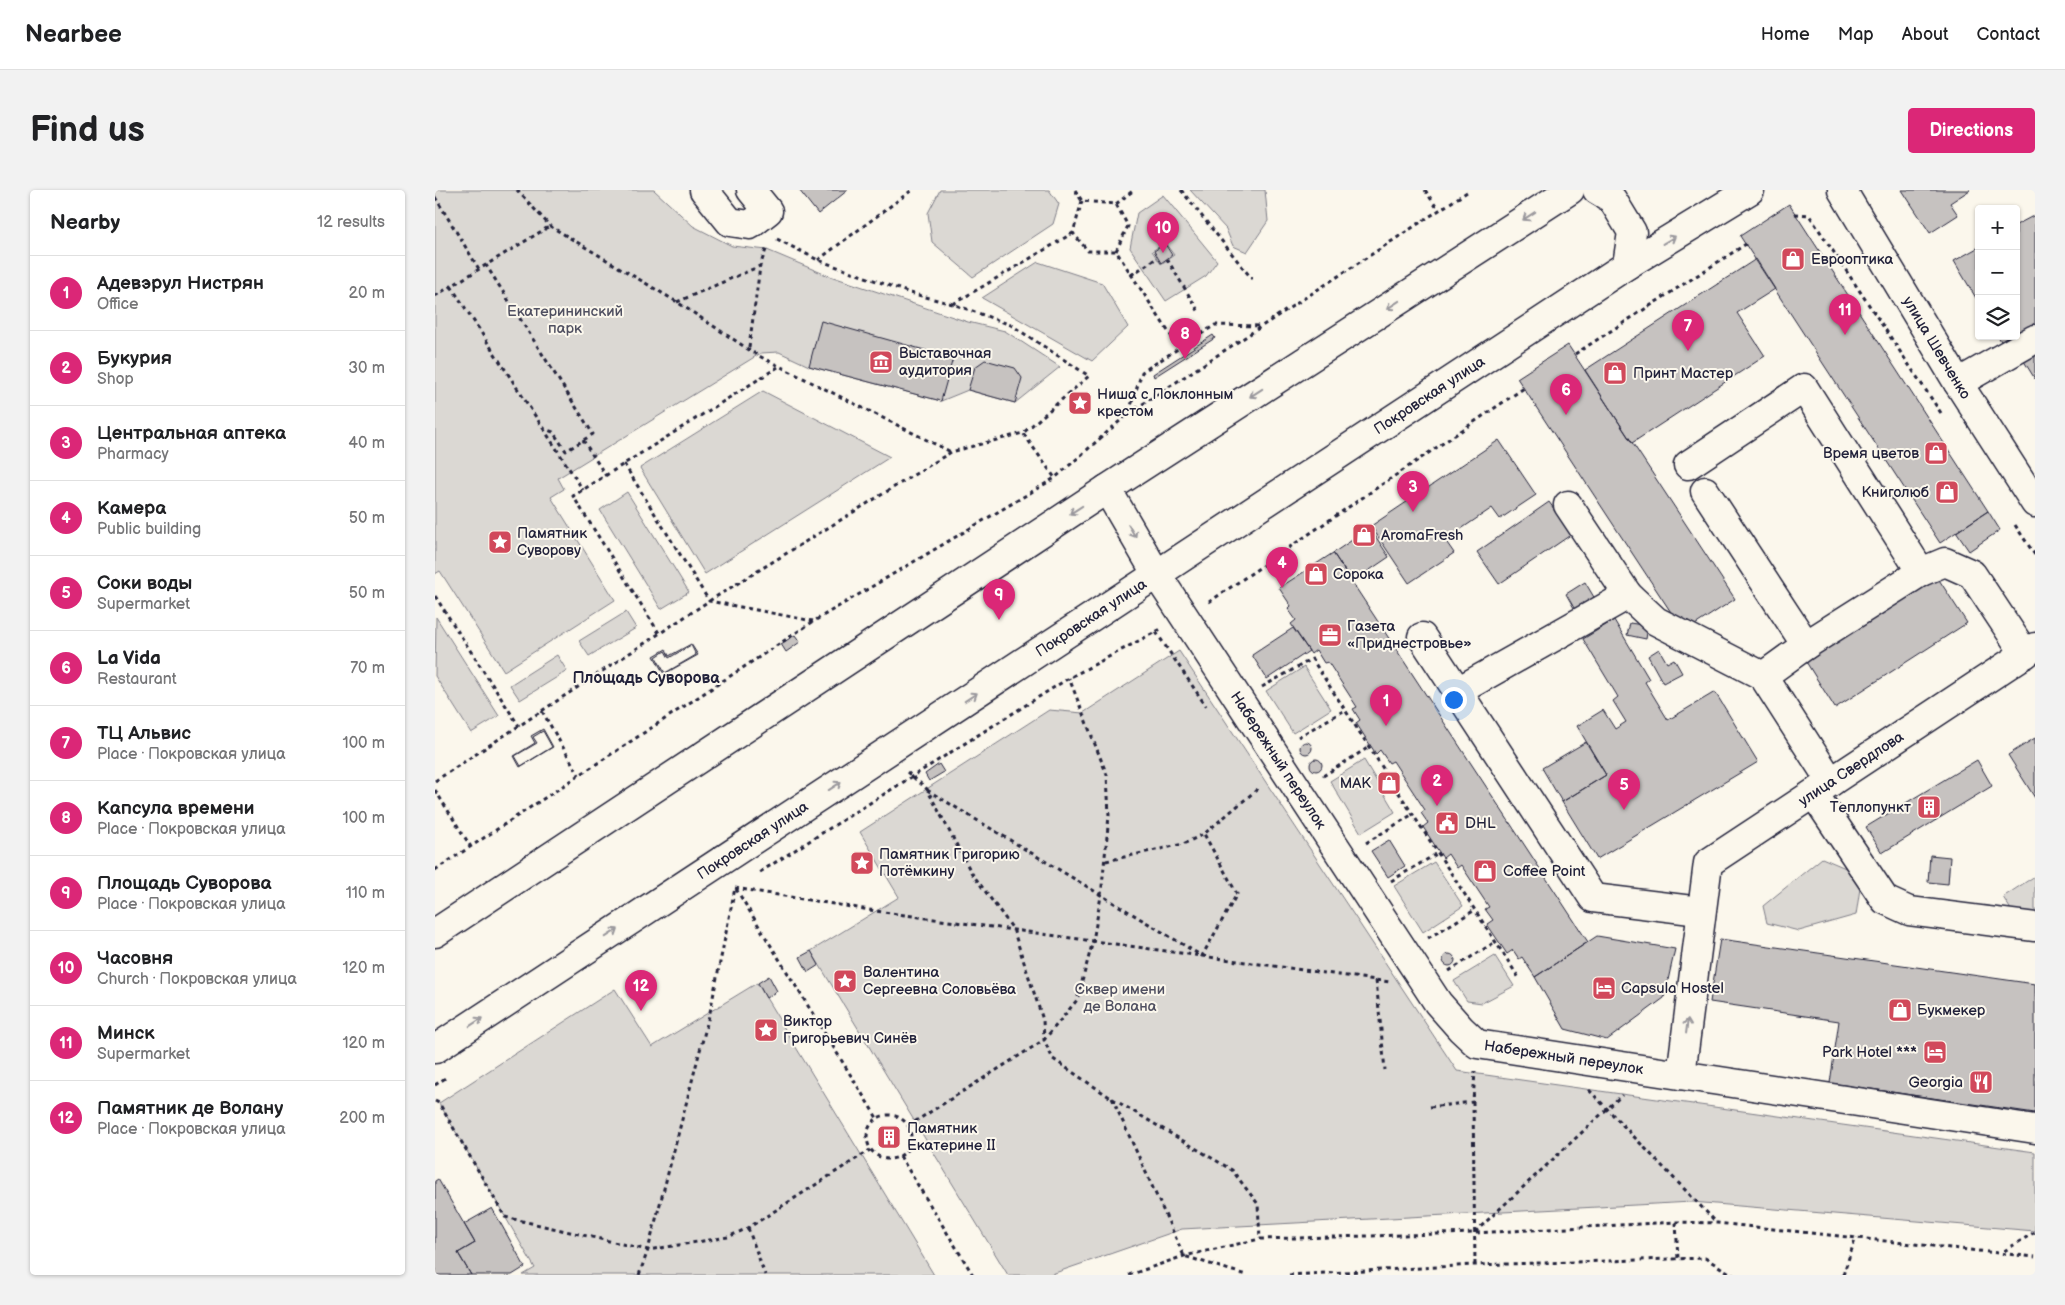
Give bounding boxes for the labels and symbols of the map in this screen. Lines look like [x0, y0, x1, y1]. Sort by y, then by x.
pin: 10 [1147, 212, 1179, 253]
one-way arrow [1523, 212, 1537, 222]
one-way arrow [1661, 234, 1675, 244]
shop icon: Еврооптика [1780, 246, 1806, 272]
place label: Еврооптика [1811, 250, 1893, 269]
street label: улица Шевченко [1899, 293, 1975, 403]
pin: 11 [1829, 294, 1861, 335]
one-way arrow [1386, 300, 1400, 310]
park label: Екатерининский парк [507, 302, 623, 338]
pin: 7 [1672, 310, 1704, 351]
pin: 8 [1169, 318, 1201, 359]
place label: Выставочная аудитория [899, 344, 991, 380]
museum icon: Выставочная аудитория [868, 349, 894, 375]
street label: Покровская улица [1370, 352, 1489, 439]
shop icon: Принт Мастер [1602, 360, 1628, 386]
place label: Принт Мастер [1633, 364, 1734, 383]
pin: 6 [1550, 374, 1582, 415]
place label: Ниша с Поклонным крестом [1097, 385, 1233, 421]
one-way arrow [1250, 388, 1264, 398]
place icon: Ниша с Поклонным крестом [1067, 390, 1093, 416]
shop icon: Время цветов [1923, 440, 1949, 466]
place label: Время цветов [1823, 444, 1919, 463]
pin: 3 [1397, 471, 1429, 512]
shop icon: Книголюб [1934, 479, 1960, 505]
place label: Книголюб [1861, 483, 1929, 502]
one-way arrow [1069, 505, 1083, 515]
shop icon: AromaFresh [1351, 522, 1377, 548]
one-way arrow [1127, 523, 1137, 538]
place label: Памятник Суворову [517, 524, 587, 560]
place label: AromaFresh [1381, 526, 1463, 545]
place icon: Памятник Суворову [487, 529, 513, 555]
pin: 4 [1266, 547, 1298, 588]
shop icon: Сорока [1303, 561, 1329, 587]
place label: Сорока [1333, 565, 1384, 584]
street label: Покровская улица [1032, 574, 1150, 661]
pin: 9 [983, 579, 1015, 620]
place label: Газета «Приднестровье» [1347, 617, 1472, 653]
office icon: Газета «Приднестровье» [1317, 622, 1343, 648]
district label: Площадь Суворова [572, 669, 720, 688]
pin: 1 [1370, 685, 1402, 726]
your location [1441, 687, 1467, 713]
street label: Набережный переулок [1226, 688, 1331, 833]
one-way arrow [964, 692, 978, 702]
street label: улица Свердлова [1795, 727, 1907, 810]
pin: 2 [1421, 765, 1453, 806]
pin: 5 [1608, 769, 1640, 810]
shop icon: МАК [1376, 770, 1402, 796]
place label: МАК [1340, 774, 1371, 793]
one-way arrow [828, 781, 842, 791]
building icon: Теплопункт [1916, 794, 1942, 820]
street label: Покровская улица [693, 797, 812, 884]
place label: Теплопункт [1830, 798, 1911, 817]
public building icon: DHL [1434, 810, 1460, 836]
place label: DHL [1465, 814, 1496, 833]
place label: Памятник Григорию Потёмкину [879, 845, 1020, 881]
place icon: Памятник Григорию Потёмкину [849, 850, 875, 876]
shop icon: Coffee Point [1472, 858, 1498, 884]
place label: Coffee Point [1503, 862, 1586, 881]
one-way arrow [604, 928, 618, 938]
place label: Валентина Сергеевна Соловьёва [863, 963, 1016, 999]
place icon: Валентина Сергеевна Соловьёва [832, 968, 858, 994]
pin: 12 [625, 970, 657, 1011]
hotel icon: Capsula Hostel [1591, 975, 1617, 1001]
place label: Capsula Hostel [1621, 979, 1724, 998]
park label: Сквер имени де Волана [1075, 980, 1165, 1016]
shop icon: Букмекер [1887, 997, 1913, 1023]
place label: Букмекер [1917, 1001, 1986, 1020]
place label: Виктор Григорьевич Синёв [783, 1012, 917, 1048]
one-way arrow [468, 1017, 482, 1027]
place icon: Виктор Григорьевич Синёв [753, 1017, 779, 1043]
one-way arrow [1682, 1019, 1692, 1035]
street label: Набережный переулок [1483, 1036, 1645, 1079]
hotel icon: Park Hotel *** [1922, 1039, 1948, 1065]
place label: Park Hotel *** [1822, 1043, 1917, 1062]
restaurant icon: Georgia [1968, 1069, 1994, 1095]
place label: Georgia [1909, 1073, 1963, 1092]
place label: Памятник Екатерине II [907, 1119, 996, 1155]
building icon: Памятник Екатерине II [876, 1124, 902, 1150]

